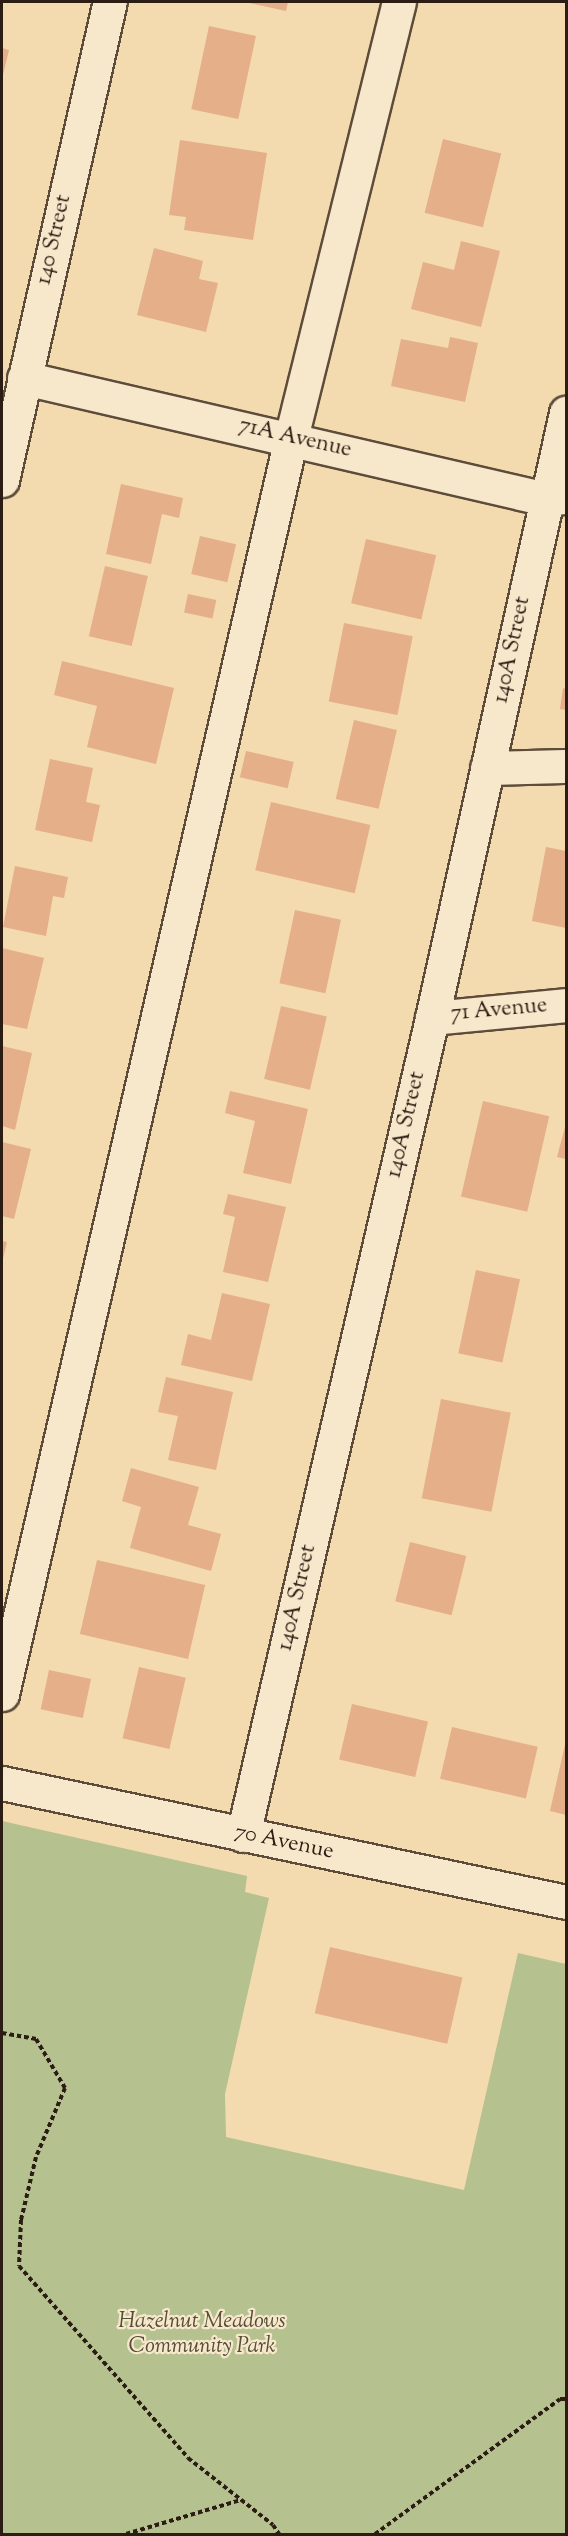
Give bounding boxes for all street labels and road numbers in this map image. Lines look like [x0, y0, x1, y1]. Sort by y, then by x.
street label: 140 Street [32, 192, 78, 288]
street label: 71A Avenue [236, 413, 354, 465]
street label: 140A Street [489, 594, 537, 706]
street label: 71 Avenue [450, 994, 548, 1028]
street label: 140A Street [382, 1069, 432, 1181]
street label: 140A Street [273, 1542, 323, 1654]
street label: 70 Avenue [232, 1820, 336, 1866]

